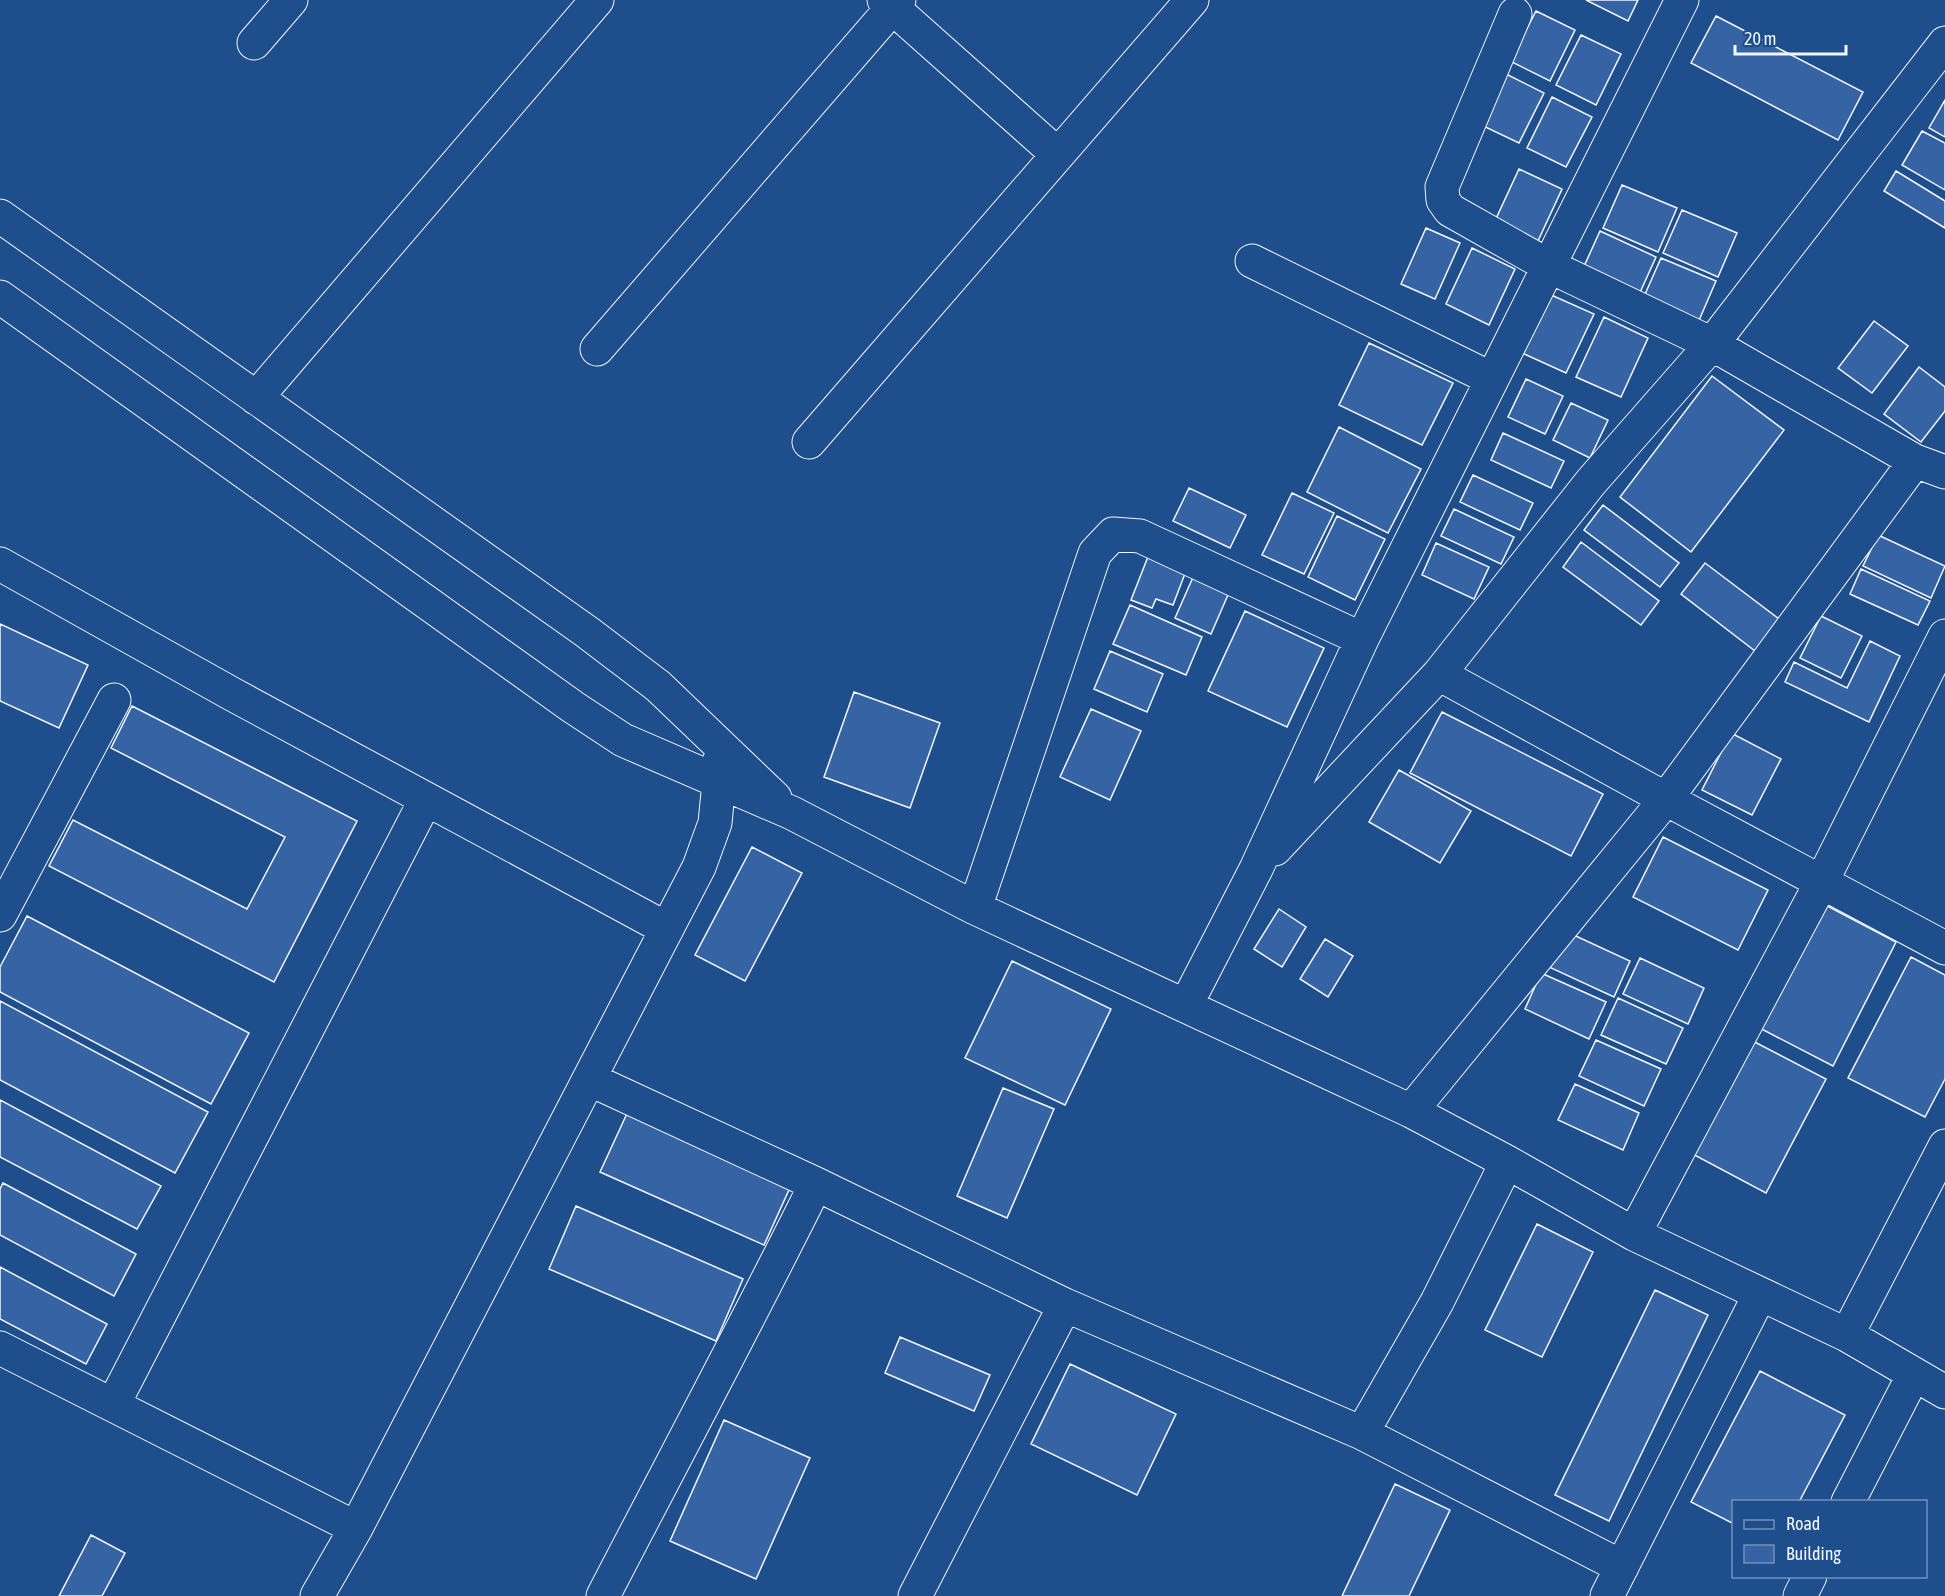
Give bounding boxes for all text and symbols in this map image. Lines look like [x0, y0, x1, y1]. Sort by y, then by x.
scale bar [1735, 18, 1846, 56]
text: 20 m [1744, 28, 1776, 49]
legend [1732, 1500, 1927, 1578]
text: Road [1786, 1513, 1820, 1534]
text: Building [1786, 1543, 1841, 1564]

